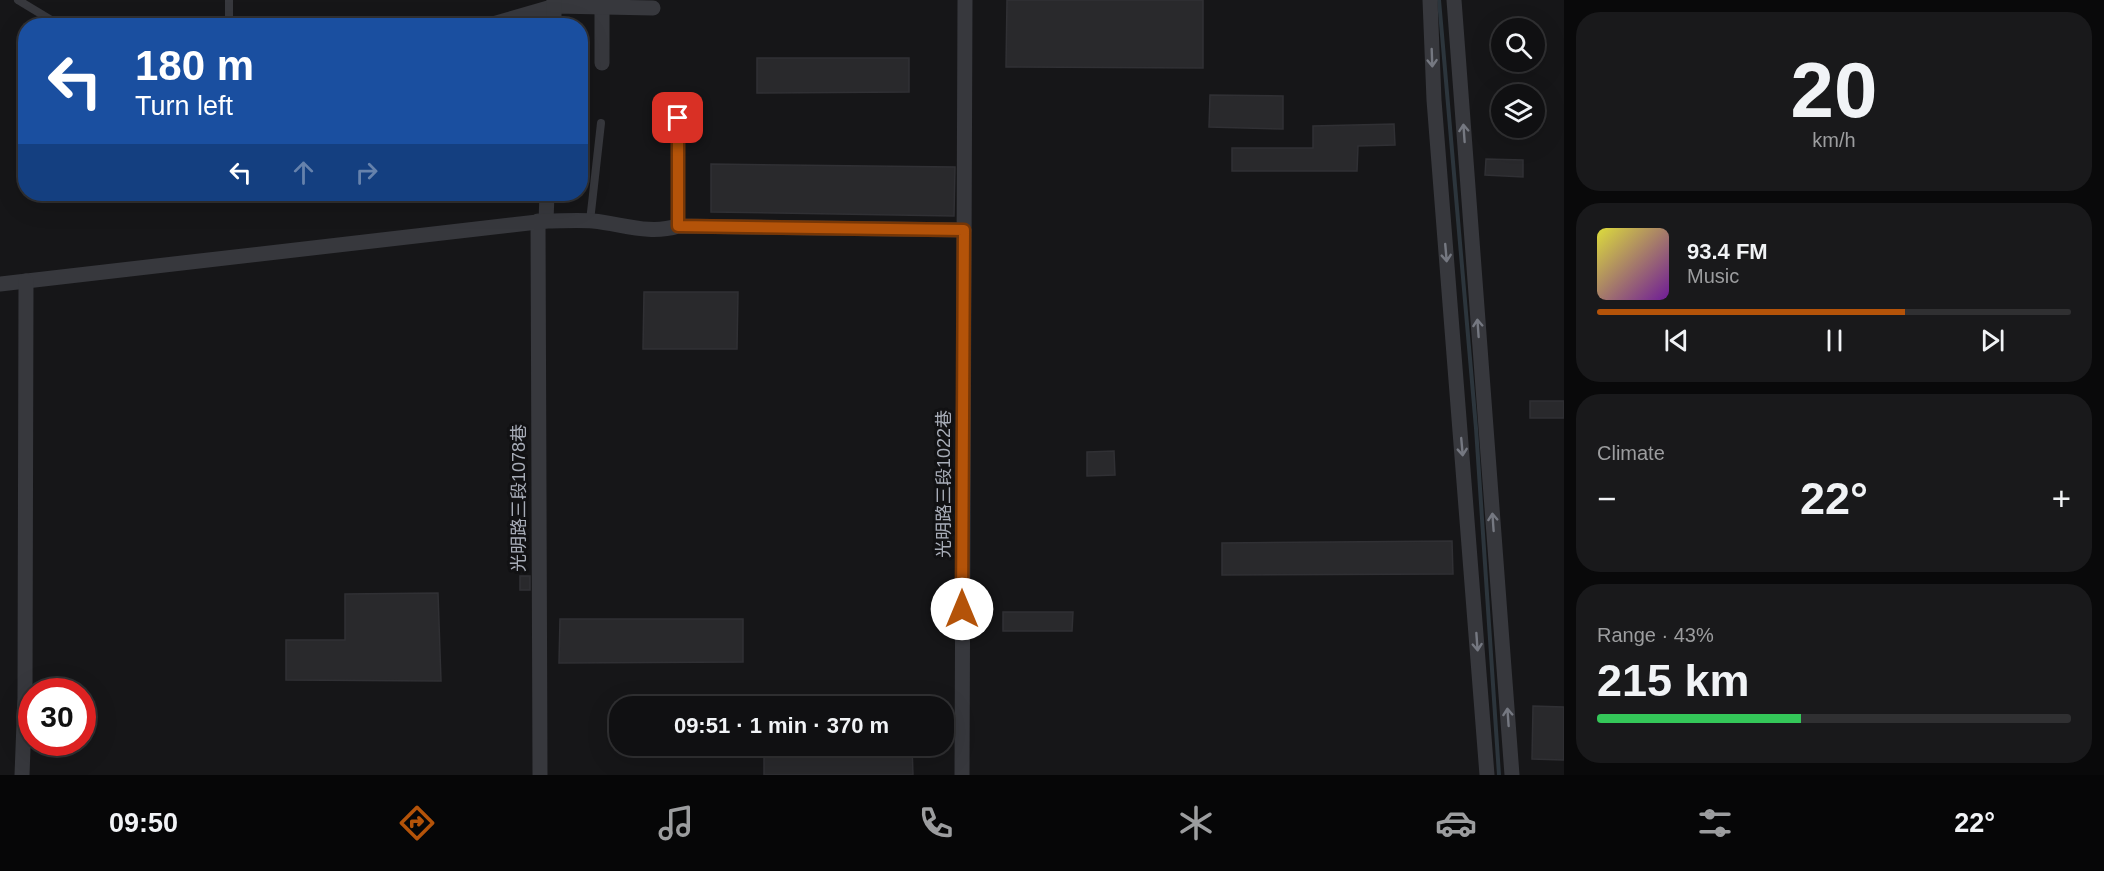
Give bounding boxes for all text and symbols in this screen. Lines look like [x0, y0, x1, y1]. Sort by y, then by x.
map controls [1491, 18, 1545, 138]
button: search [1491, 18, 1545, 72]
icon: left [36, 42, 114, 120]
text: 180 m [135, 42, 254, 89]
text: 20 [1791, 46, 1877, 134]
one-way arrow [1427, 48, 1438, 68]
button: layers [1491, 84, 1545, 138]
text: Turn left [135, 91, 233, 121]
pin [652, 92, 703, 143]
icon: arrive [661, 101, 694, 134]
one-way arrow [1458, 124, 1469, 144]
text: km/h [1812, 129, 1856, 151]
icon: left [224, 156, 257, 189]
icon: ahead [287, 156, 320, 189]
icon: right [350, 156, 383, 189]
text: 93.4 FM [1687, 239, 1768, 264]
one-way arrow [1441, 242, 1452, 262]
text: Music [1687, 265, 1739, 287]
one-way arrow [1473, 318, 1484, 338]
icon: previous [1660, 324, 1693, 357]
icon: pause [1818, 324, 1851, 357]
icon: next [1976, 324, 2009, 357]
street label: 光明路三段1022巷 [934, 410, 954, 558]
street label: 光明路三段1078巷 [509, 424, 529, 572]
one-way arrow [1457, 437, 1468, 457]
text: Climate [1597, 442, 1665, 464]
text: 22° [1800, 473, 1868, 524]
text: − [1597, 480, 1616, 517]
text: + [2052, 480, 2071, 517]
one-way arrow [1487, 513, 1498, 533]
position arrow [930, 577, 994, 641]
text: Range · 43% [1597, 624, 1714, 646]
one-way arrow [1472, 631, 1483, 651]
text: 215 km [1597, 655, 1750, 706]
speed limit sign: 30 [18, 678, 96, 756]
one-way arrow [1502, 707, 1513, 727]
text: 09:51 · 1 min · 370 m [674, 713, 889, 738]
icon: directions [396, 802, 438, 844]
icon: music [655, 802, 697, 844]
icon: phone [915, 802, 957, 844]
icon: climate [1175, 802, 1217, 844]
icon: car [1435, 802, 1477, 844]
icon: filters [1694, 802, 1736, 844]
text: 09:50 [109, 808, 178, 838]
text: 22° [1954, 808, 1995, 838]

